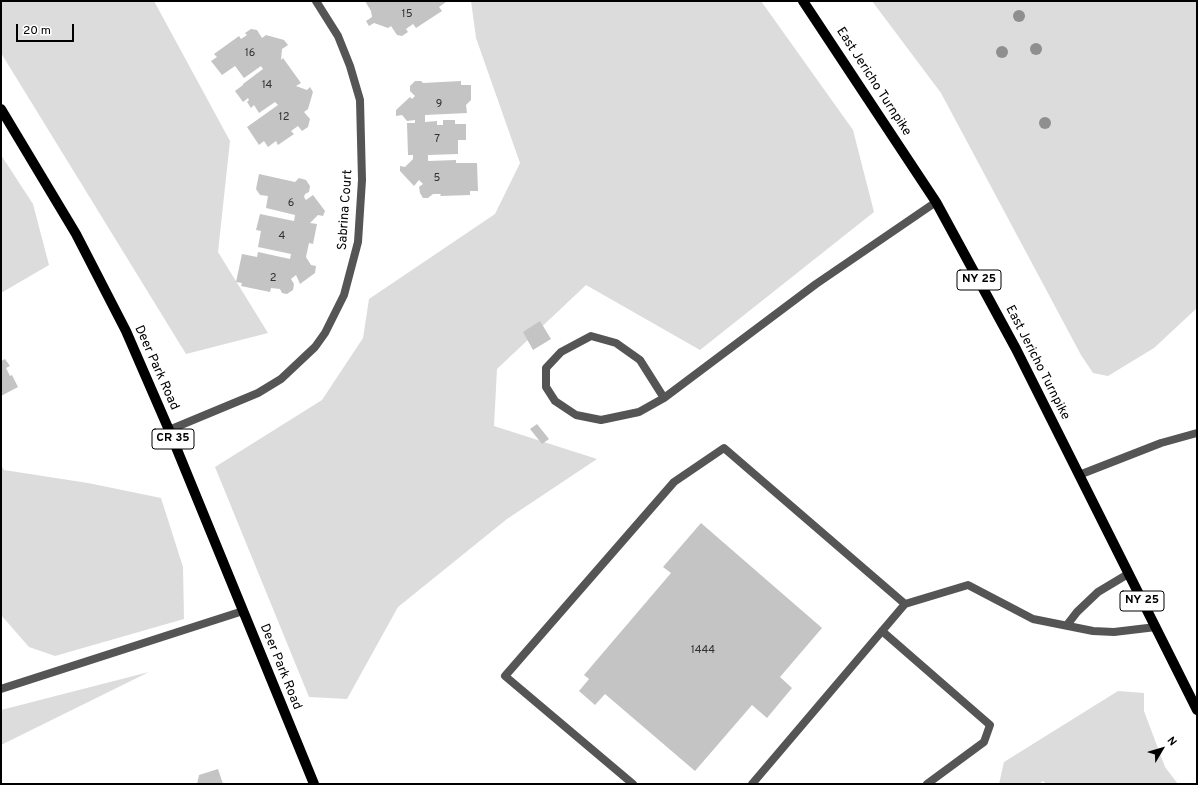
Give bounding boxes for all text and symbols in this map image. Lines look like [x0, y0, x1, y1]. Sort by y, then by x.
house number: 15 [402, 8, 412, 22]
scale bar [18, 16, 76, 42]
text: 20 m [23, 23, 51, 39]
street label: East Jericho Turnpike [832, 25, 914, 139]
house number: 16 [245, 47, 255, 61]
house number: 14 [262, 79, 272, 93]
house number: 9 [436, 98, 442, 112]
house number: 12 [279, 111, 289, 125]
house number: 7 [434, 133, 440, 147]
street label: Sabrina Court [335, 169, 357, 251]
house number: 5 [434, 172, 440, 186]
house number: 6 [288, 197, 294, 211]
house number: 4 [279, 230, 285, 244]
road number: NY 25 [957, 270, 1001, 290]
house number: 2 [270, 272, 276, 286]
street label: East Jericho Turnpike [1001, 303, 1073, 423]
street label: Deer Park Road [130, 323, 182, 413]
road number: CR 35 [152, 429, 194, 449]
road number: NY 25 [1120, 591, 1164, 611]
street label: Deer Park Road [256, 622, 304, 712]
house number: 1444 [691, 644, 715, 658]
north arrow [1142, 729, 1182, 769]
text: N [1164, 734, 1179, 749]

